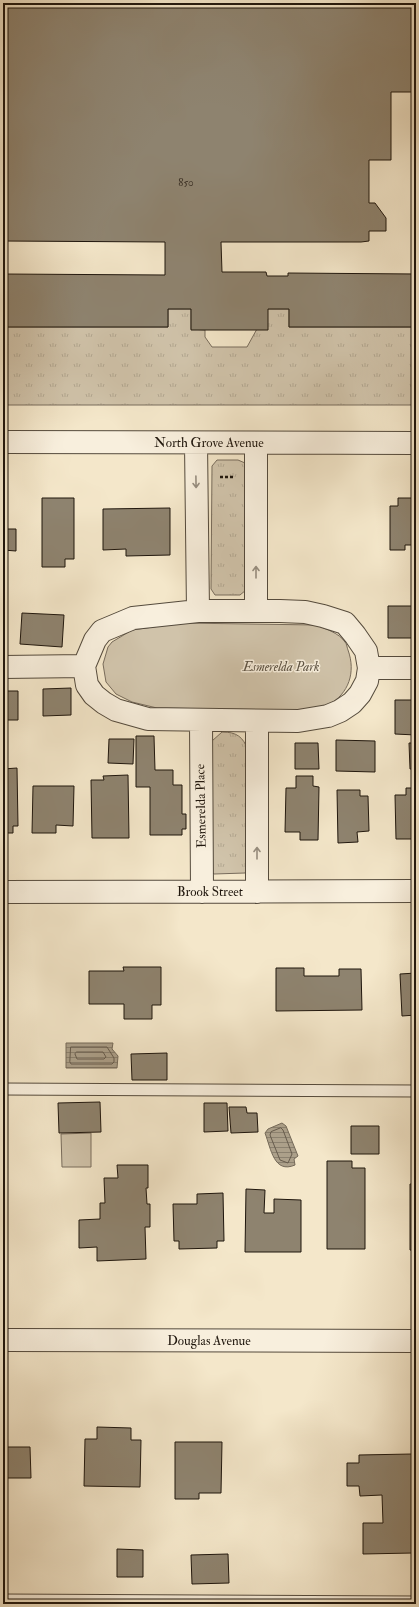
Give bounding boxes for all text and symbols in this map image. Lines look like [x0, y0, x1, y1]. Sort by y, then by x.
house number: 850 [178, 176, 194, 189]
street label: North Grove Avenue [154, 435, 264, 451]
one-way arrow [192, 475, 200, 488]
one-way arrow [252, 566, 260, 579]
park label: Esmerelda Park [242, 659, 319, 675]
street label: Esmerelda Place [192, 763, 210, 848]
one-way arrow [253, 847, 261, 860]
street label: Brook Street [177, 884, 243, 900]
street label: Douglas Avenue [167, 1333, 251, 1349]

